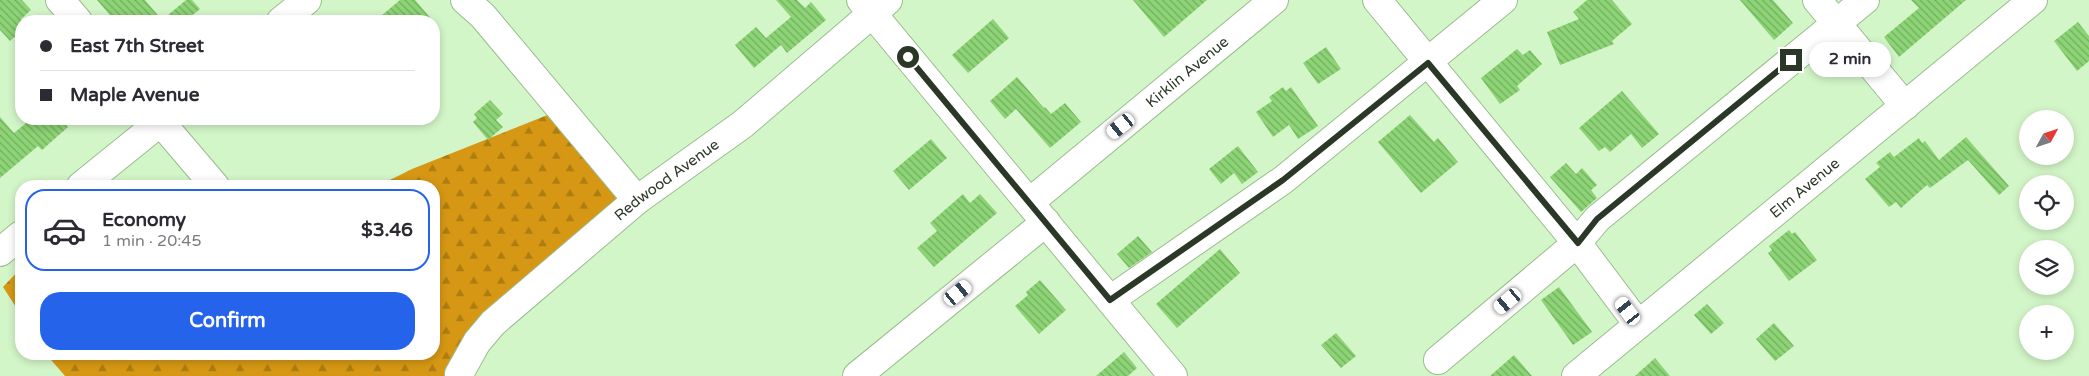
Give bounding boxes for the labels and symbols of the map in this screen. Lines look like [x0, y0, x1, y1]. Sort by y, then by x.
street label: Kirklin Avenue [1142, 32, 1232, 111]
callout: 2 min [1808, 42, 1891, 78]
route start [897, 46, 919, 68]
route end [1780, 49, 1802, 71]
north arrow [2019, 110, 2074, 165]
car [1104, 111, 1137, 141]
street label: Redwood Avenue [611, 135, 722, 224]
street label: Elm Avenue [1766, 154, 1843, 222]
car [941, 278, 974, 308]
car [1491, 286, 1524, 316]
car [1612, 295, 1643, 327]

